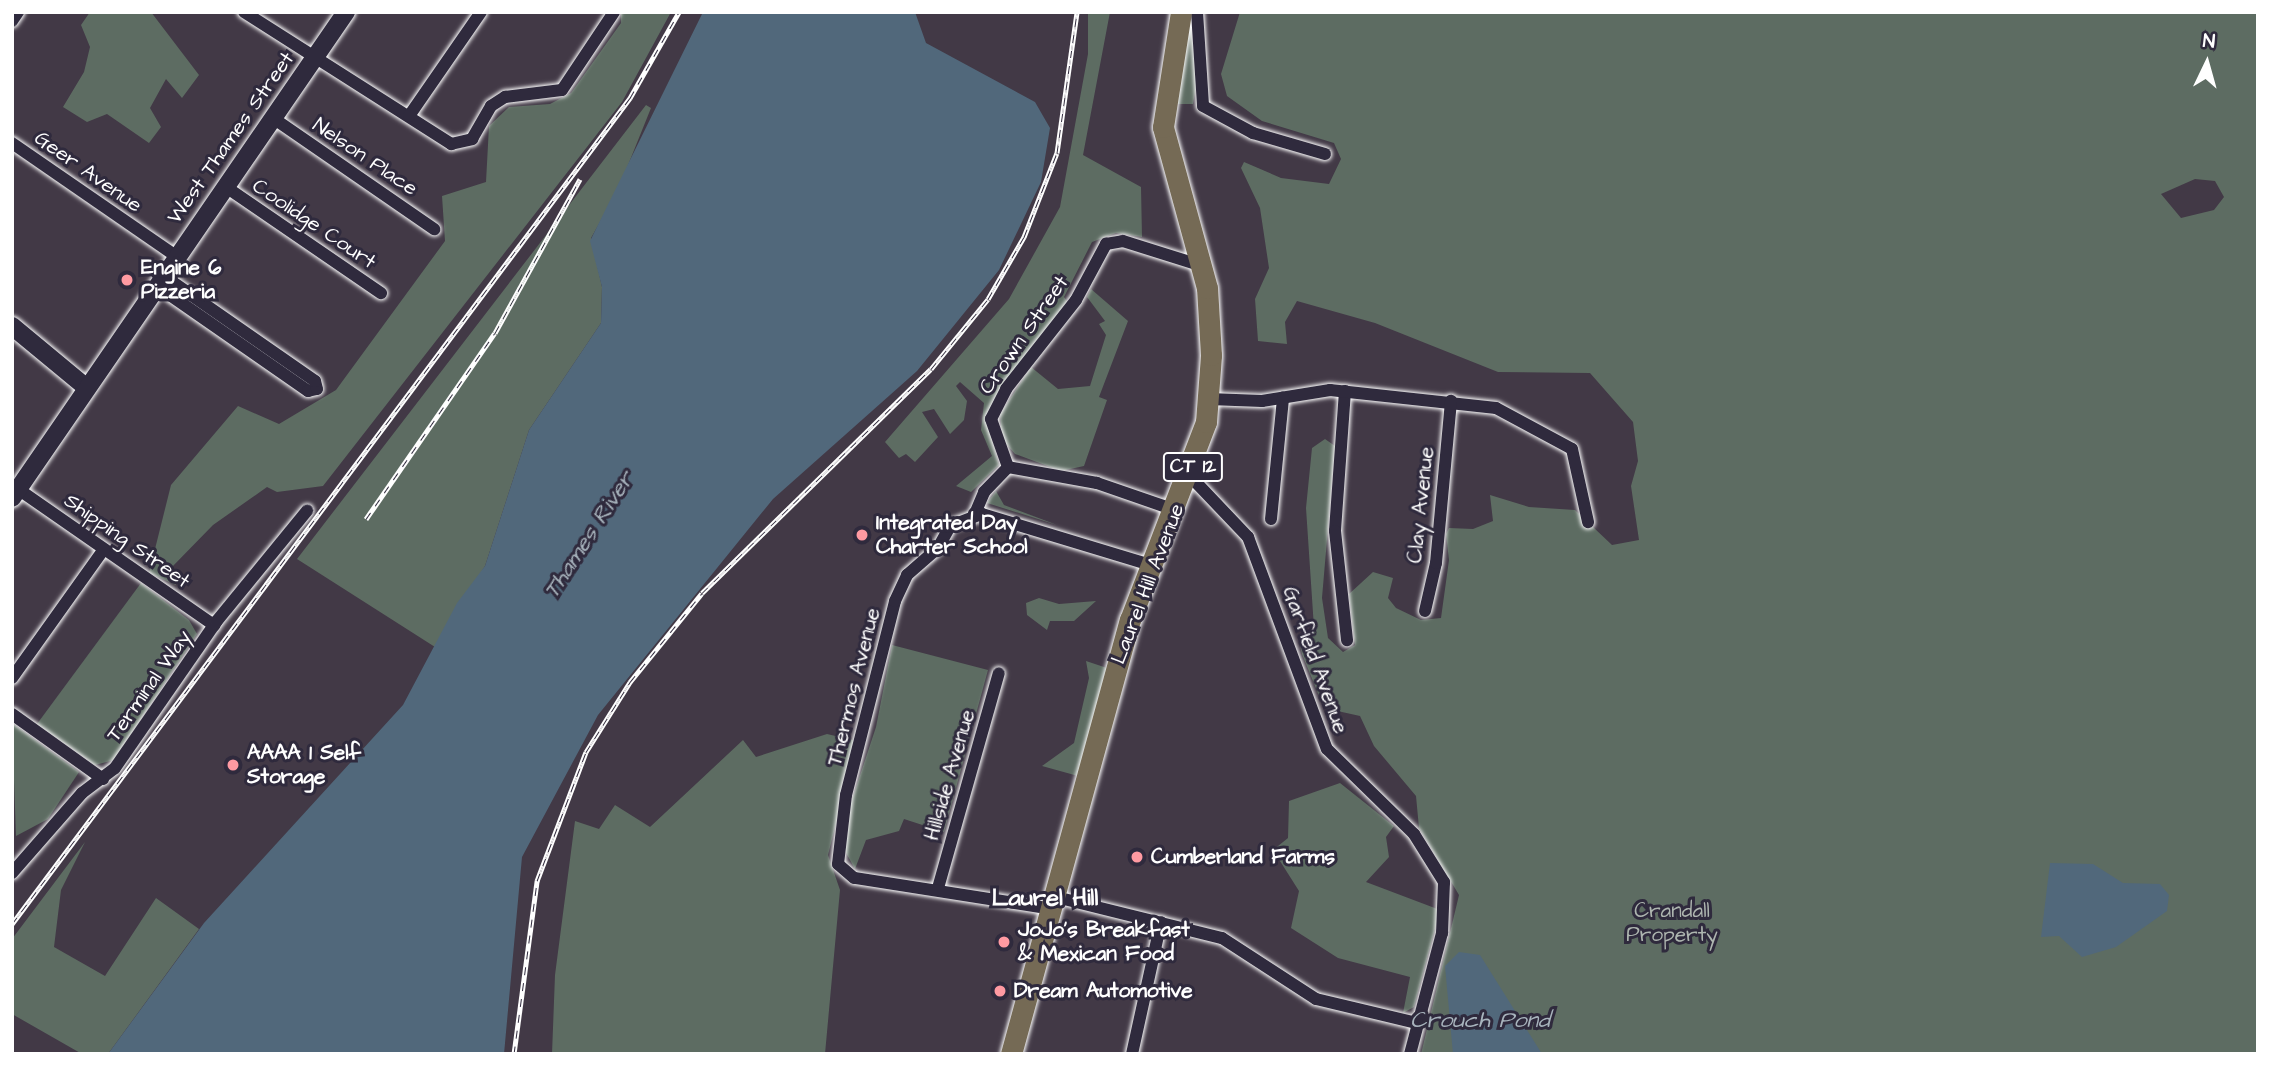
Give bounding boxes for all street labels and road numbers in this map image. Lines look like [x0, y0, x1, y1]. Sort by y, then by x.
street label: West Thames Street [162, 47, 300, 229]
street label: Nelson Place [308, 113, 422, 201]
street label: Geer Avenue [29, 126, 147, 218]
street label: Coolidge Court [247, 173, 381, 275]
street label: Crown Street [974, 271, 1074, 399]
street label: Clay Avenue [1402, 445, 1440, 565]
road number: CT 12 [1162, 452, 1224, 482]
street label: Shipping Street [59, 488, 195, 594]
street label: Laurel Hill Avenue [1106, 500, 1190, 668]
street label: Garfield Avenue [1277, 583, 1353, 737]
street label: Thermos Avenue [822, 605, 886, 769]
street label: Terminal Way [101, 625, 197, 747]
street label: Hillside Avenue [919, 707, 981, 843]

